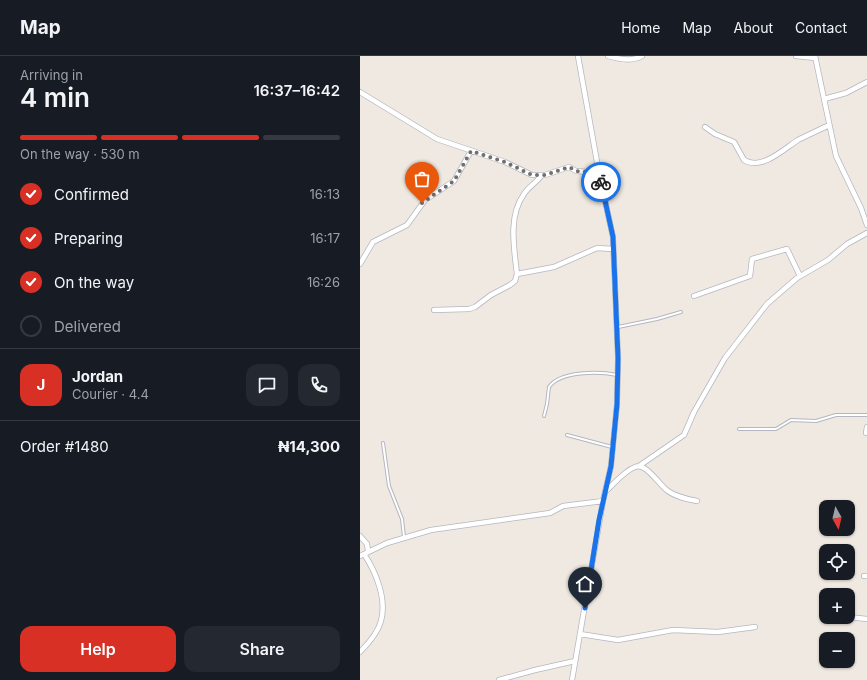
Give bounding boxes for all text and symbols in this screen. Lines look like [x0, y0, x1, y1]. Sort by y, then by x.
text: Map [20, 16, 61, 39]
text: Home [621, 19, 660, 36]
text: Map [682, 19, 712, 36]
text: About [734, 19, 773, 36]
text: Contact [795, 19, 847, 36]
text: Arriving in [20, 67, 83, 83]
text: 16:37–16:42 [254, 81, 340, 100]
text: 4 min [20, 82, 90, 113]
text: On the way · 530 m [20, 146, 140, 162]
pin [405, 162, 439, 203]
courier [581, 162, 621, 202]
icon: bag [411, 168, 433, 190]
icon: bike [590, 171, 612, 193]
icon: check [20, 183, 42, 205]
text: Confirmed [54, 185, 129, 204]
text: 16:13 [310, 186, 340, 202]
icon: check [20, 227, 42, 249]
text: Preparing [54, 229, 123, 248]
text: 16:17 [310, 230, 340, 246]
icon: check [20, 271, 42, 293]
text: On the way [54, 273, 134, 292]
text: 16:26 [307, 274, 340, 290]
text: Delivered [54, 317, 121, 336]
button: chat [246, 364, 288, 406]
button: phone [298, 364, 340, 406]
text: Jordan [72, 367, 123, 386]
text: J [37, 375, 45, 394]
text: Courier · 4.4 [72, 386, 149, 402]
text: Order #1480 [20, 437, 109, 456]
text: ₦14,300 [278, 437, 340, 456]
north arrow [819, 500, 855, 536]
map controls [819, 500, 855, 668]
button: locate [819, 544, 855, 580]
pin [568, 567, 602, 608]
icon: home [574, 573, 596, 595]
button: + [819, 588, 855, 624]
button: Help [20, 626, 176, 672]
button: Share [184, 626, 340, 672]
button: − [819, 632, 855, 668]

